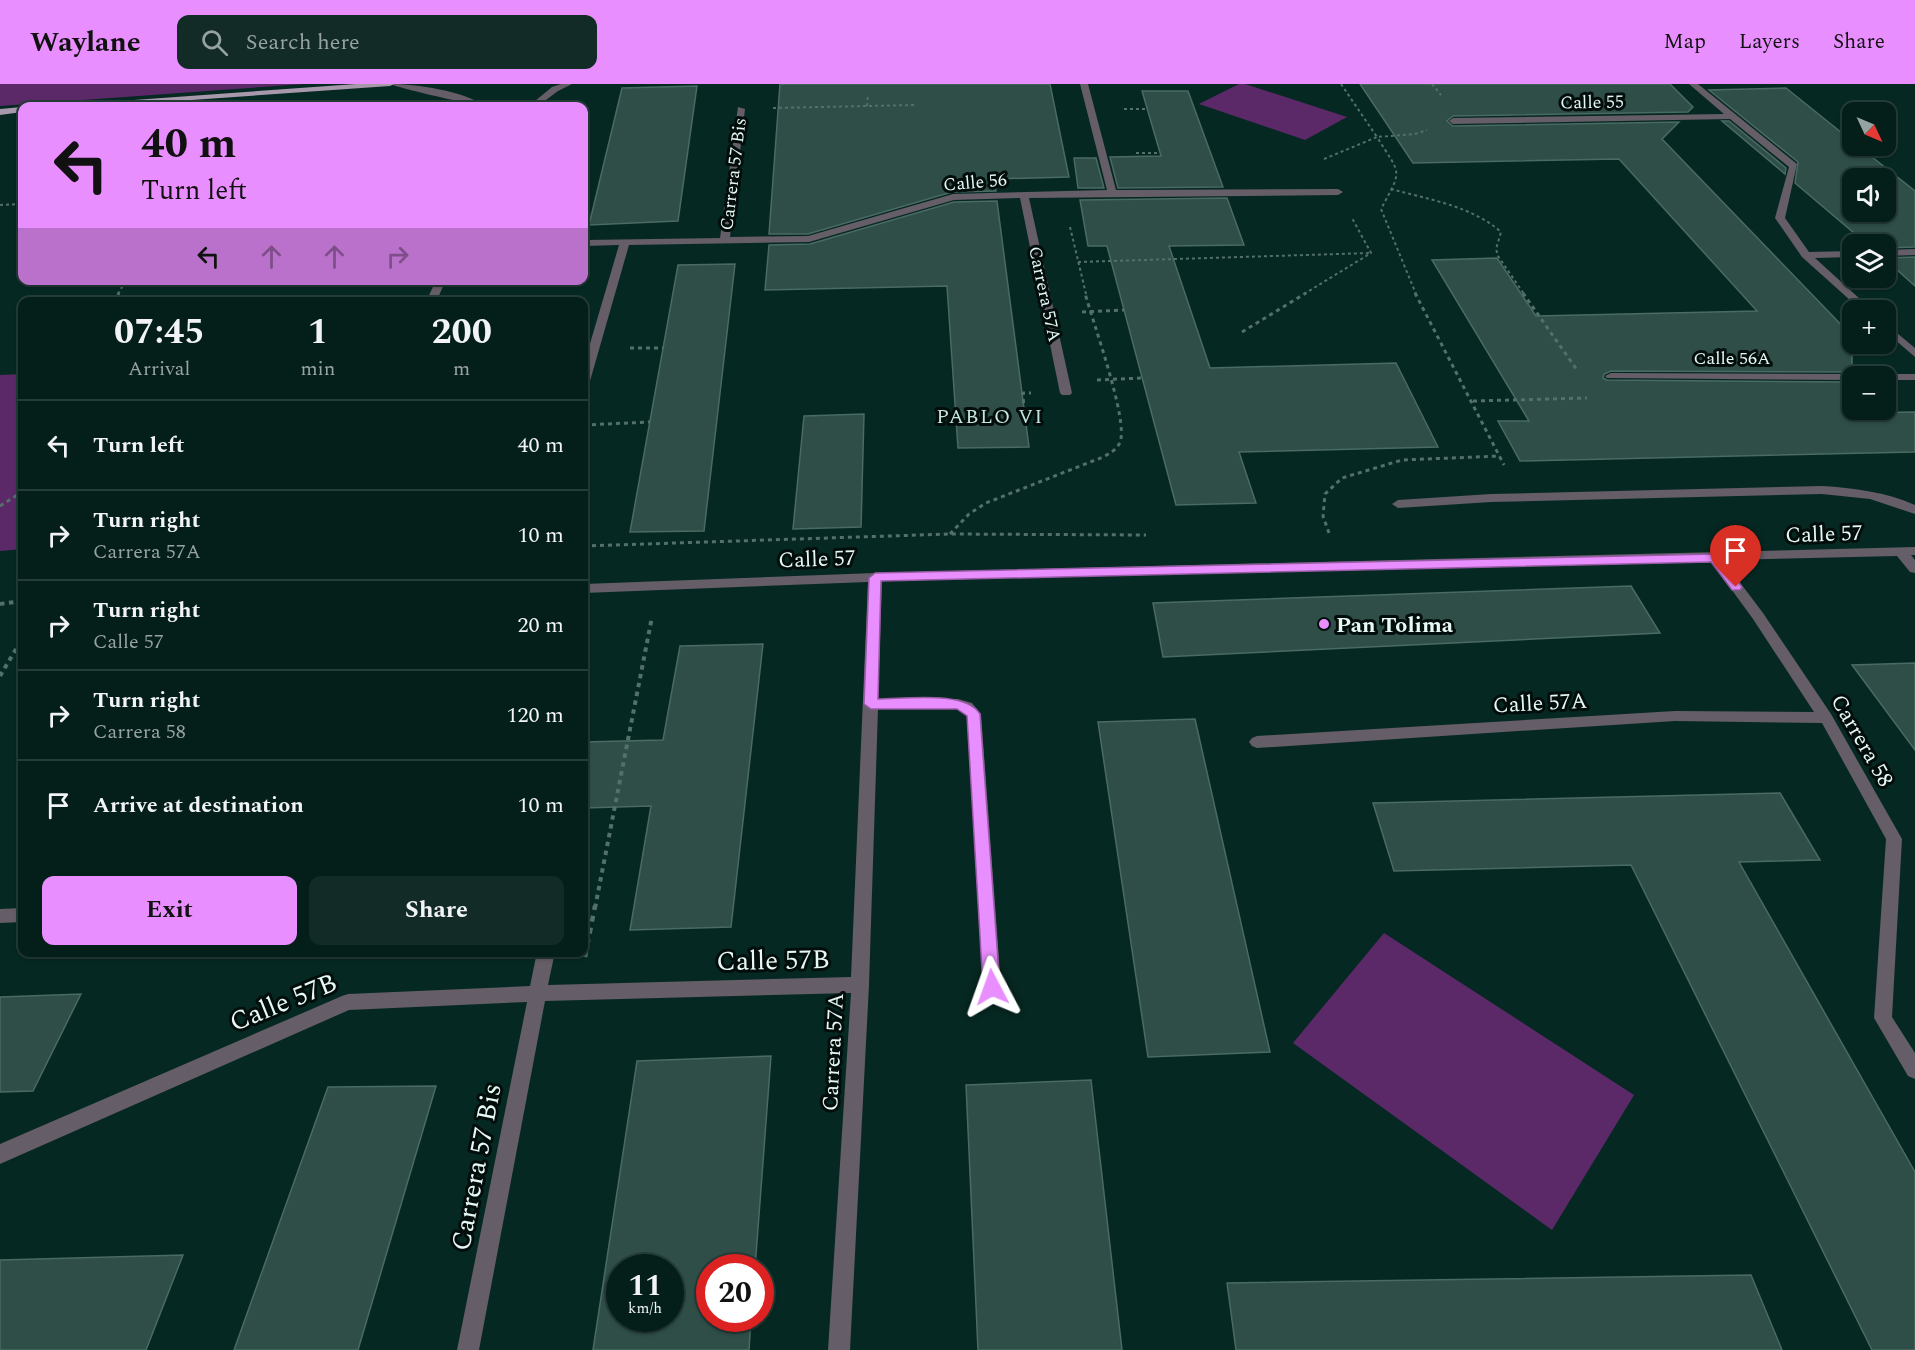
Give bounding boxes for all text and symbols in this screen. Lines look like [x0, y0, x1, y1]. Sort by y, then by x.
search box [177, 15, 597, 69]
text: Waylane [30, 21, 141, 64]
icon: search [198, 26, 231, 59]
text: Search here [246, 26, 360, 59]
text: Map [1664, 26, 1706, 58]
text: Layers [1739, 26, 1800, 58]
text: Share [1833, 26, 1885, 58]
street label: Calle 55 [1560, 88, 1624, 117]
north arrow [1842, 102, 1896, 156]
map controls [1842, 102, 1896, 420]
text: 40 m [141, 113, 236, 176]
street label: Carrera 57 Bis [713, 116, 754, 232]
icon: left [42, 126, 120, 204]
street label: Calle 56 [942, 166, 1008, 199]
button: sound [1842, 168, 1896, 222]
text: Turn left [141, 170, 247, 212]
button: layers [1842, 234, 1896, 288]
icon: left [192, 240, 225, 273]
icon: ahead [255, 240, 288, 273]
icon: ahead [318, 240, 351, 273]
icon: right [381, 240, 414, 273]
street label: Carrera 57A [1021, 244, 1068, 344]
button: + [1842, 300, 1896, 354]
text: 07:45 [114, 305, 204, 360]
text: 1 [308, 305, 328, 360]
text: 200 [431, 305, 492, 360]
street label: Calle 56A [1693, 345, 1771, 372]
text: Arrival [128, 354, 190, 384]
text: min [300, 354, 335, 384]
text: m [453, 354, 470, 384]
button: − [1842, 366, 1896, 420]
district label: PABLO VI [936, 402, 1044, 432]
icon: left [42, 429, 75, 462]
text: Turn left [93, 429, 185, 462]
text: 40 m [518, 429, 564, 462]
text: Turn right [93, 504, 200, 537]
street label: Calle 57 [1785, 517, 1863, 552]
icon: right [42, 519, 75, 552]
text: 10 m [518, 519, 564, 552]
pin [1710, 525, 1761, 587]
icon: arrive [1719, 534, 1752, 567]
text: Carrera 57A [93, 537, 201, 567]
street label: Calle 57 [778, 542, 856, 577]
text: Turn right [93, 594, 200, 627]
icon: right [42, 609, 75, 642]
text: 20 m [518, 609, 564, 642]
place label: Pan Tolima [1336, 609, 1454, 642]
marker: Pan Tolima [1317, 617, 1331, 631]
text: Calle 57 [93, 627, 164, 657]
text: Turn right [93, 684, 200, 717]
street label: Calle 57A [1492, 685, 1588, 722]
street label: Carrera 58 [1822, 688, 1902, 793]
icon: right [42, 699, 75, 732]
text: 120 m [507, 699, 564, 732]
text: Carrera 58 [93, 717, 186, 747]
icon: arrive [42, 789, 75, 822]
text: Arrive at destination [93, 789, 304, 822]
text: 10 m [518, 789, 564, 822]
button: Exit [42, 876, 297, 945]
button: Share [309, 876, 564, 945]
street label: Calle 57B [716, 939, 830, 983]
position arrow [960, 955, 1024, 1019]
street label: Calle 57B [223, 962, 344, 1044]
street label: Carrera 57A [814, 992, 853, 1112]
street label: Carrera 57 Bis [440, 1080, 514, 1255]
speed limit sign: 20 [696, 1254, 774, 1332]
text: 11 [628, 1263, 662, 1309]
text: km/h [628, 1297, 662, 1320]

